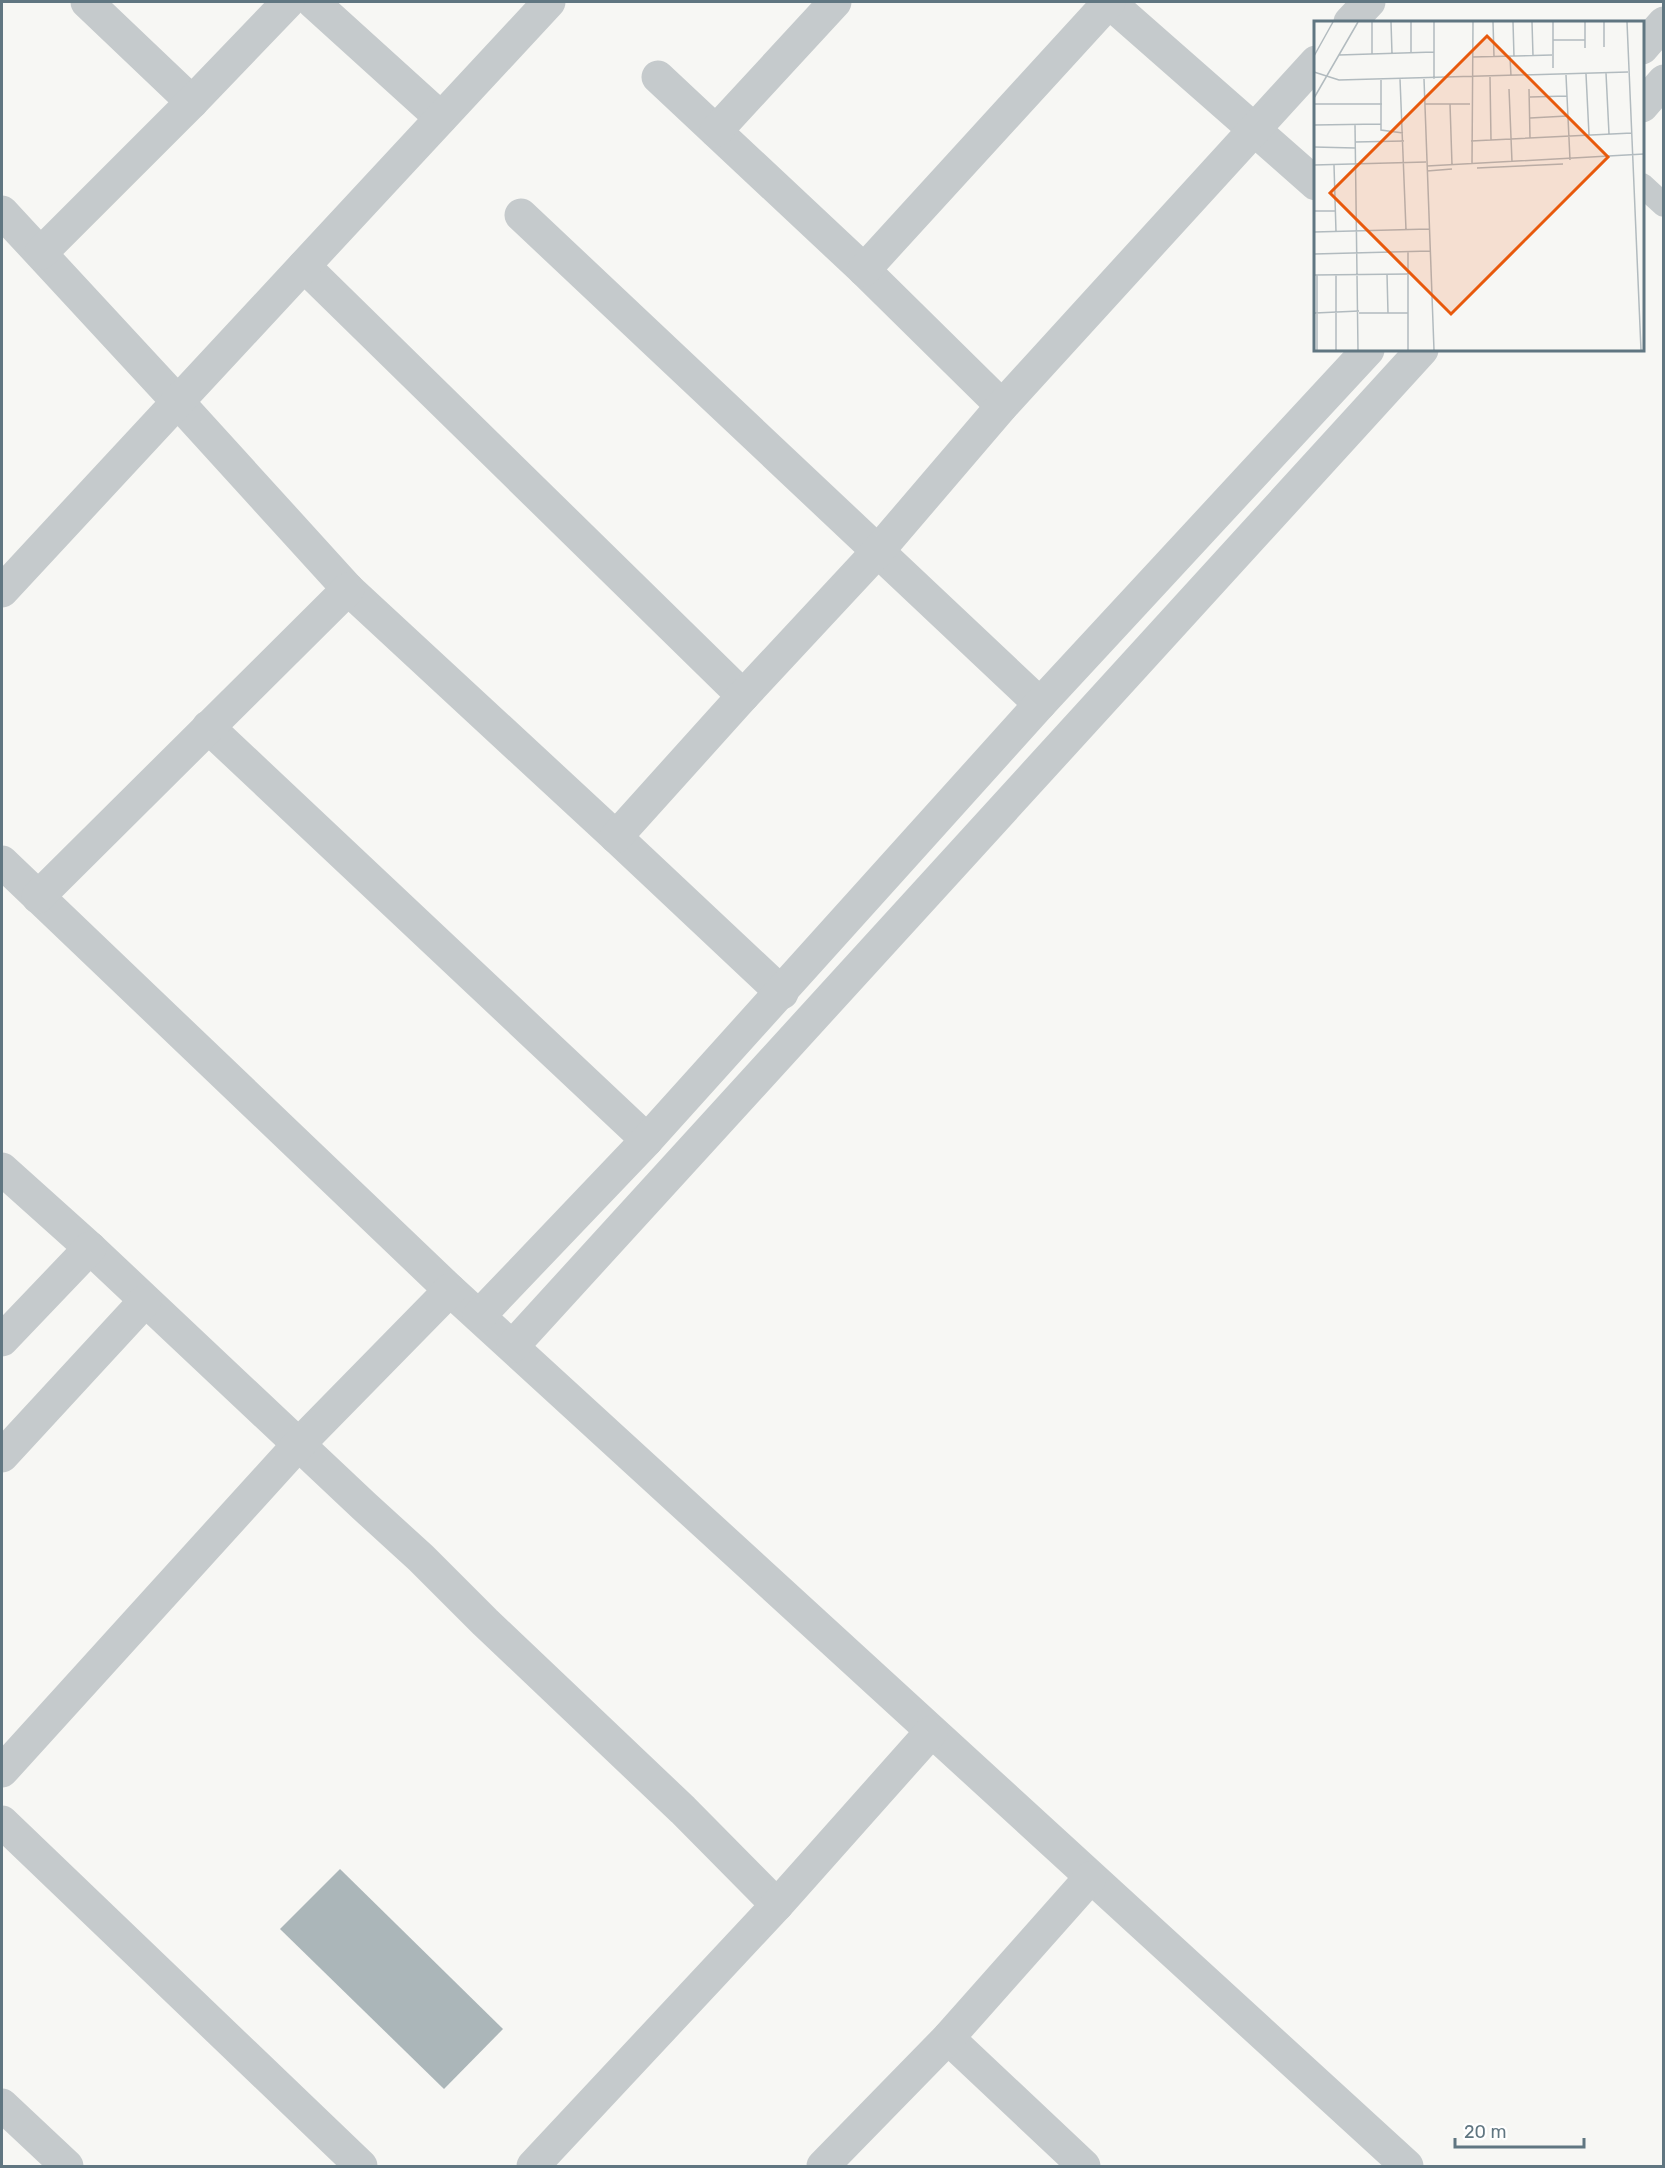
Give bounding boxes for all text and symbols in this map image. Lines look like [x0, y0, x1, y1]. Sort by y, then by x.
inset map [1314, 21, 1644, 351]
scale bar [1455, 2111, 1584, 2149]
text: 20 m [1464, 2121, 1506, 2143]

